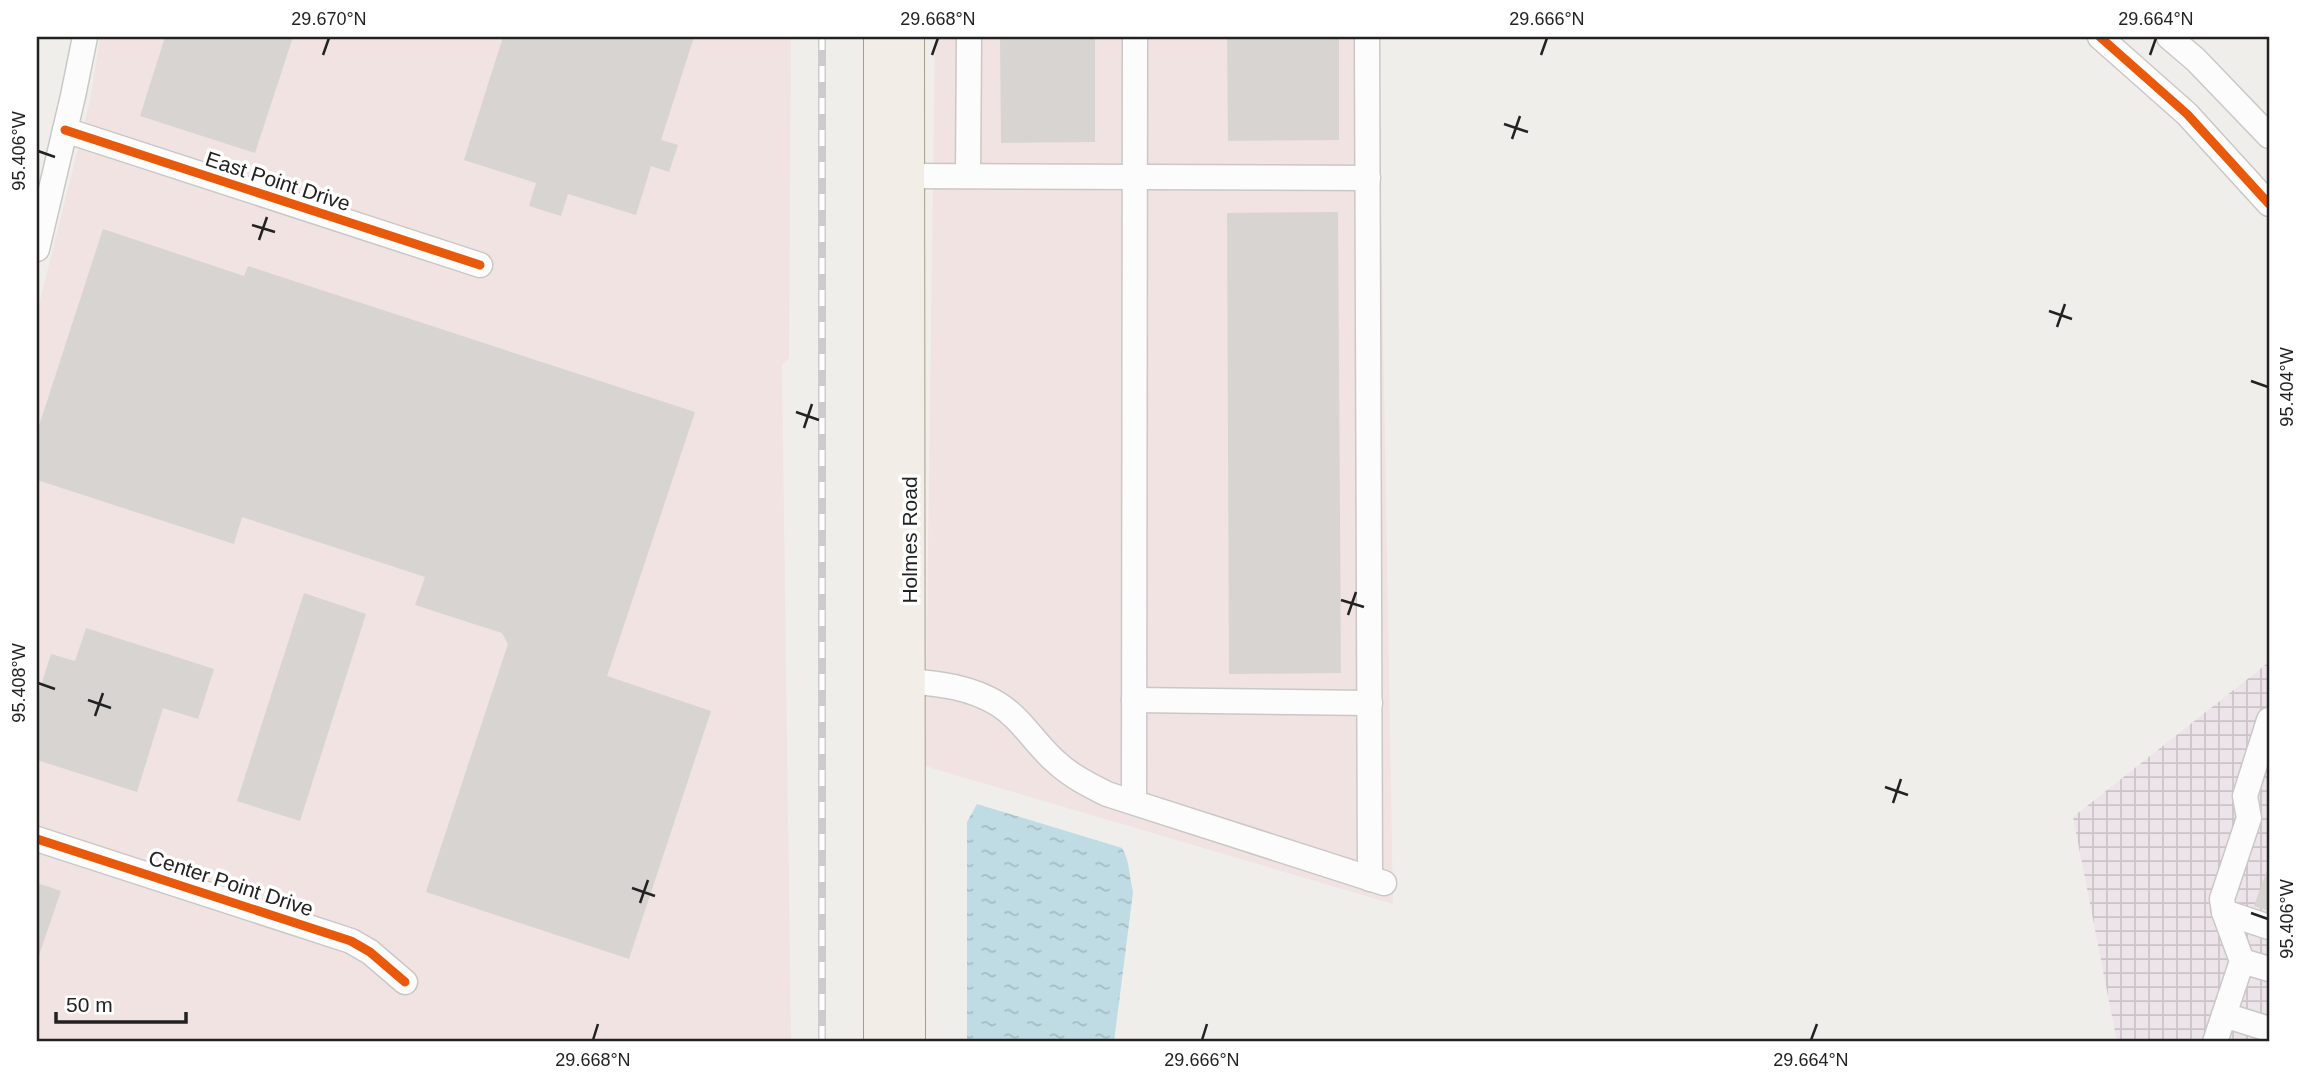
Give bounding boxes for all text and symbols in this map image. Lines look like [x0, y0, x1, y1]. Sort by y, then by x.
text: 29.670°N [291, 9, 367, 29]
text: 29.668°N [900, 9, 976, 29]
text: 29.666°N [1509, 9, 1585, 29]
text: 29.664°N [2118, 9, 2194, 29]
text: 95.406°W [9, 111, 29, 191]
street label: East Point Drive [203, 147, 353, 215]
text: 95.404°W [2277, 347, 2297, 427]
street label: Holmes Road [898, 476, 921, 604]
text: 95.408°W [9, 643, 29, 723]
street label: Center Point Drive [146, 846, 316, 920]
text: 95.406°W [2277, 879, 2297, 959]
scale bar [56, 981, 186, 1025]
text: 50 m [66, 993, 113, 1016]
text: 29.668°N [555, 1050, 631, 1070]
text: 29.666°N [1164, 1050, 1240, 1070]
text: 29.664°N [1773, 1050, 1849, 1070]

